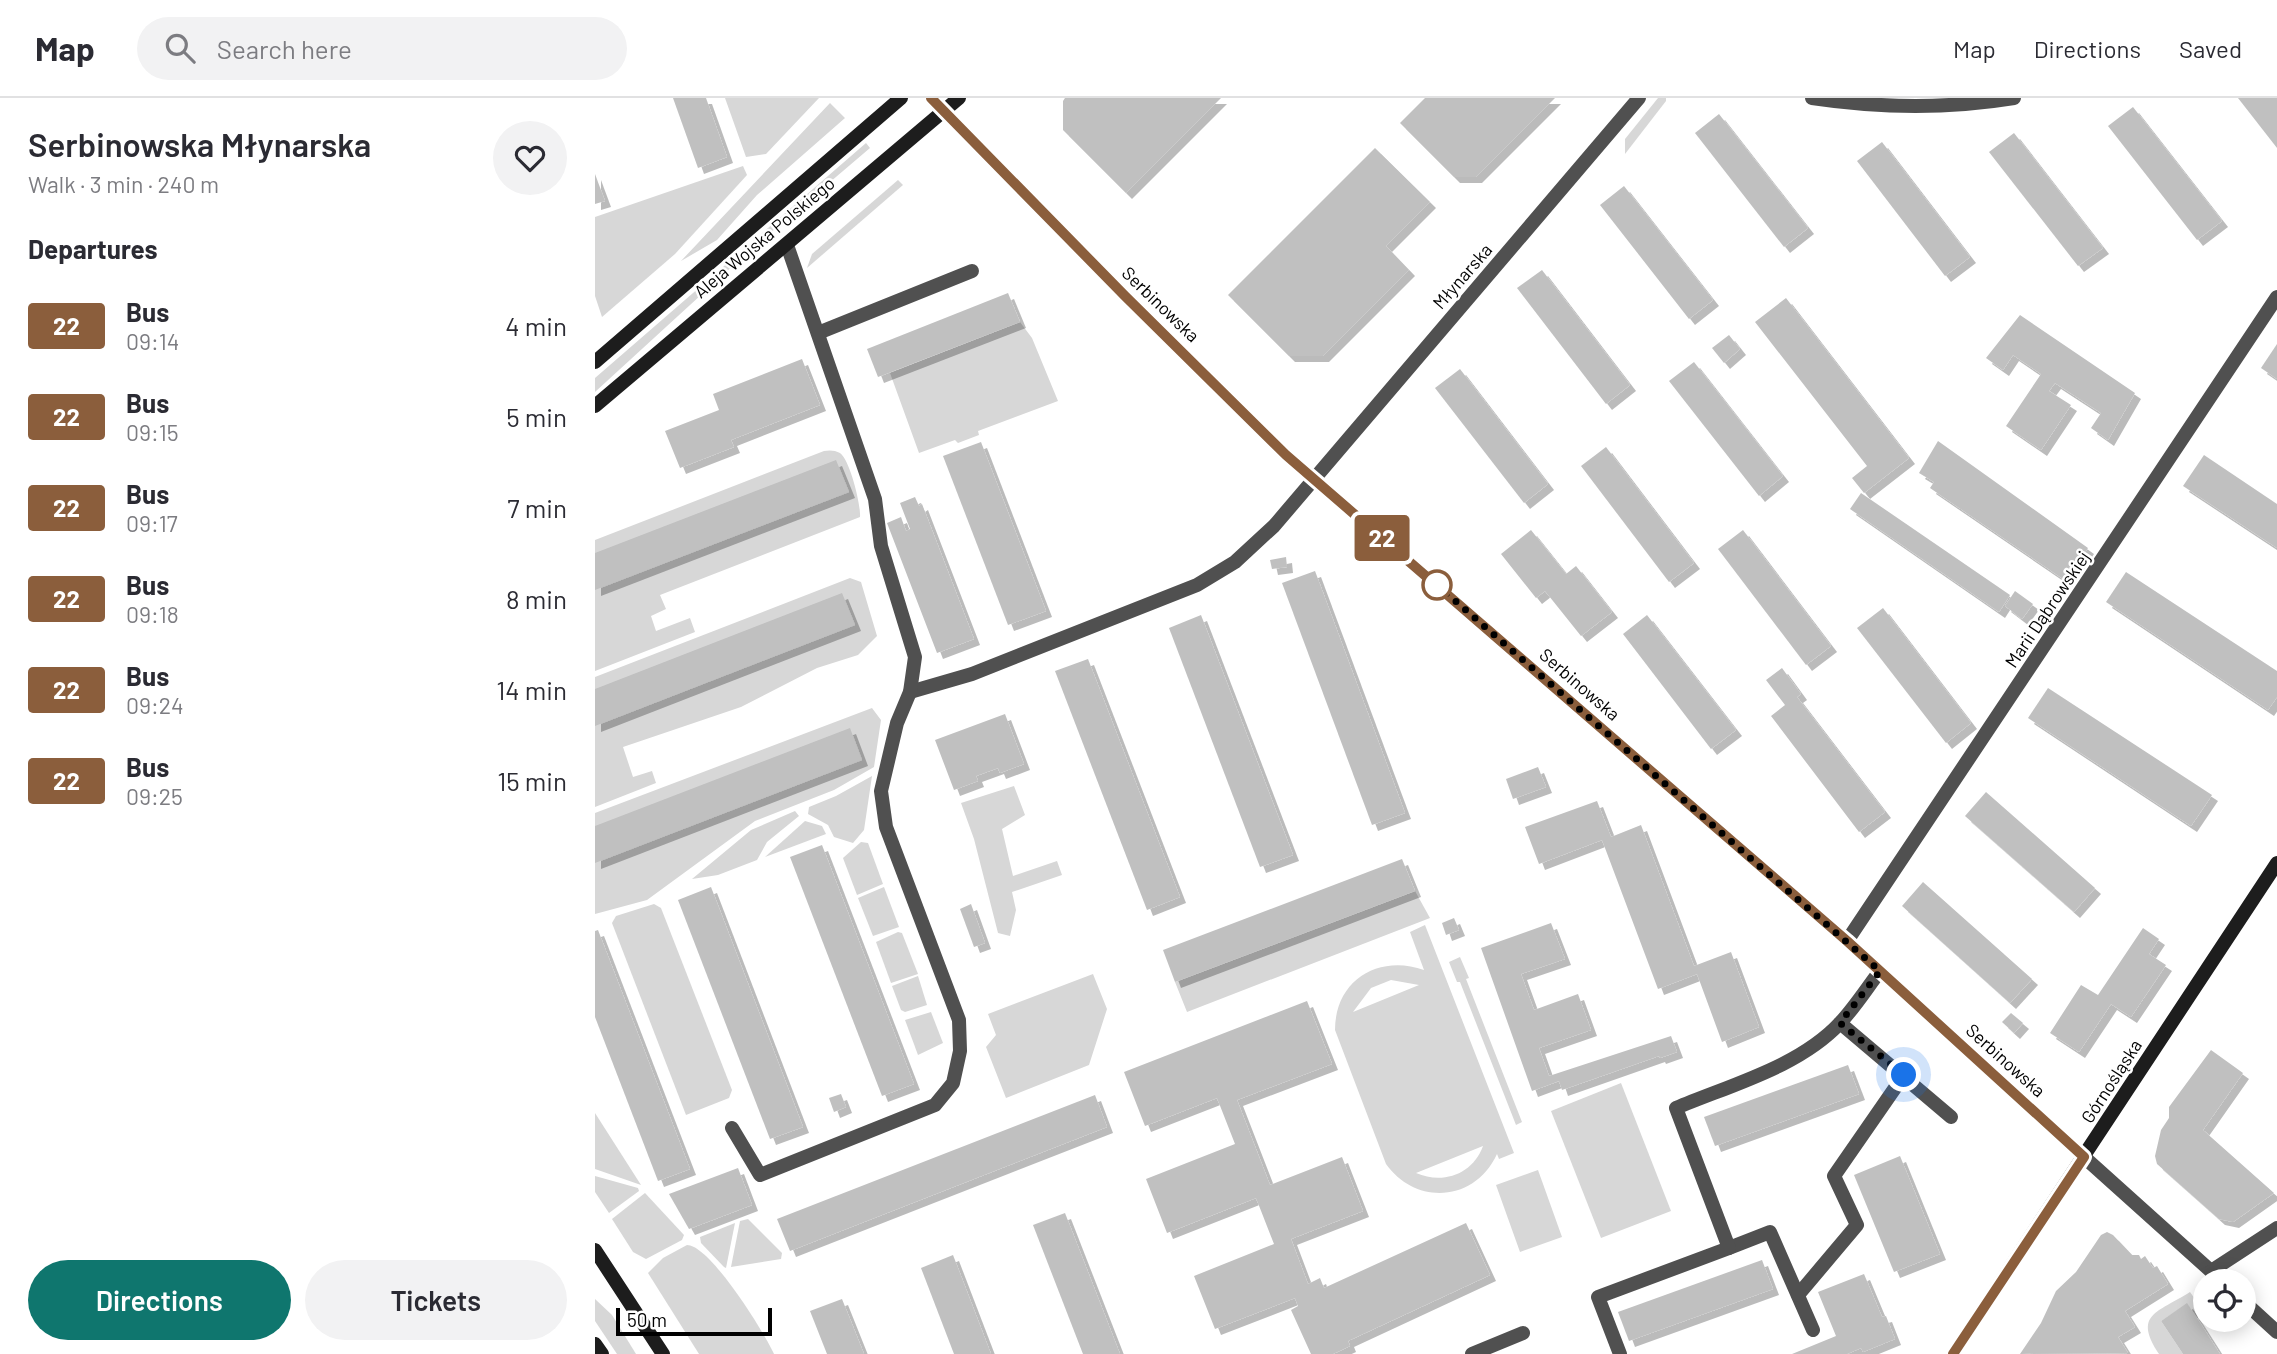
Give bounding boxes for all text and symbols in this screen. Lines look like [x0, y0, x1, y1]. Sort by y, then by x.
search box [137, 17, 627, 80]
text: Map [35, 28, 95, 68]
icon: search [161, 29, 199, 67]
text: Search here [217, 33, 352, 64]
text: Map [1953, 34, 1996, 63]
text: Directions [2034, 34, 2141, 63]
text: Saved [2179, 34, 2242, 63]
button: heart [493, 121, 567, 195]
text: Serbinowska Młynarska [28, 124, 371, 164]
text: Walk · 3 min · 240 m [28, 170, 219, 198]
street label: Aleja Wojska Polskiego [689, 172, 839, 302]
text: Departures [28, 233, 158, 264]
street label: Młynarska [1428, 239, 1496, 313]
street label: Serbinowska [1118, 262, 1204, 346]
text: Bus [126, 296, 169, 327]
text: 4 min [505, 310, 567, 341]
text: 22 [53, 311, 80, 340]
text: 09:14 [126, 327, 180, 355]
text: Bus [126, 387, 169, 418]
text: 5 min [506, 401, 567, 432]
text: 22 [53, 402, 80, 431]
text: 09:15 [126, 418, 179, 446]
text: Bus [126, 478, 169, 509]
text: 7 min [507, 492, 567, 523]
text: 22 [53, 493, 80, 522]
text: 09:17 [126, 509, 178, 537]
line badge: 22 [1351, 515, 1413, 561]
text: 22 [1369, 523, 1395, 552]
street label: Marii Dąbrowskiej [2000, 546, 2094, 672]
text: Bus [126, 569, 169, 600]
unlabelled marker [1422, 570, 1452, 600]
text: 8 min [506, 583, 567, 614]
text: 22 [53, 584, 80, 613]
text: 09:18 [126, 600, 179, 628]
street label: Serbinowska [1535, 643, 1625, 725]
text: Bus [126, 660, 169, 691]
text: 14 min [496, 674, 567, 705]
text: 22 [53, 675, 80, 704]
text: 09:24 [126, 691, 184, 719]
text: Bus [126, 751, 169, 782]
text: 15 min [497, 765, 567, 796]
text: 22 [53, 766, 80, 795]
text: 09:25 [126, 782, 183, 810]
street label: Serbinowska [1962, 1019, 2050, 1101]
street label: Górnośląska [2076, 1035, 2146, 1127]
your location [1886, 1057, 1921, 1092]
button: Directions [28, 1260, 291, 1340]
button: Tickets [305, 1260, 567, 1340]
map controls [2193, 1269, 2256, 1332]
button: locate [2193, 1269, 2256, 1332]
scale bar [616, 1305, 772, 1337]
text: 50 m [627, 1308, 667, 1331]

